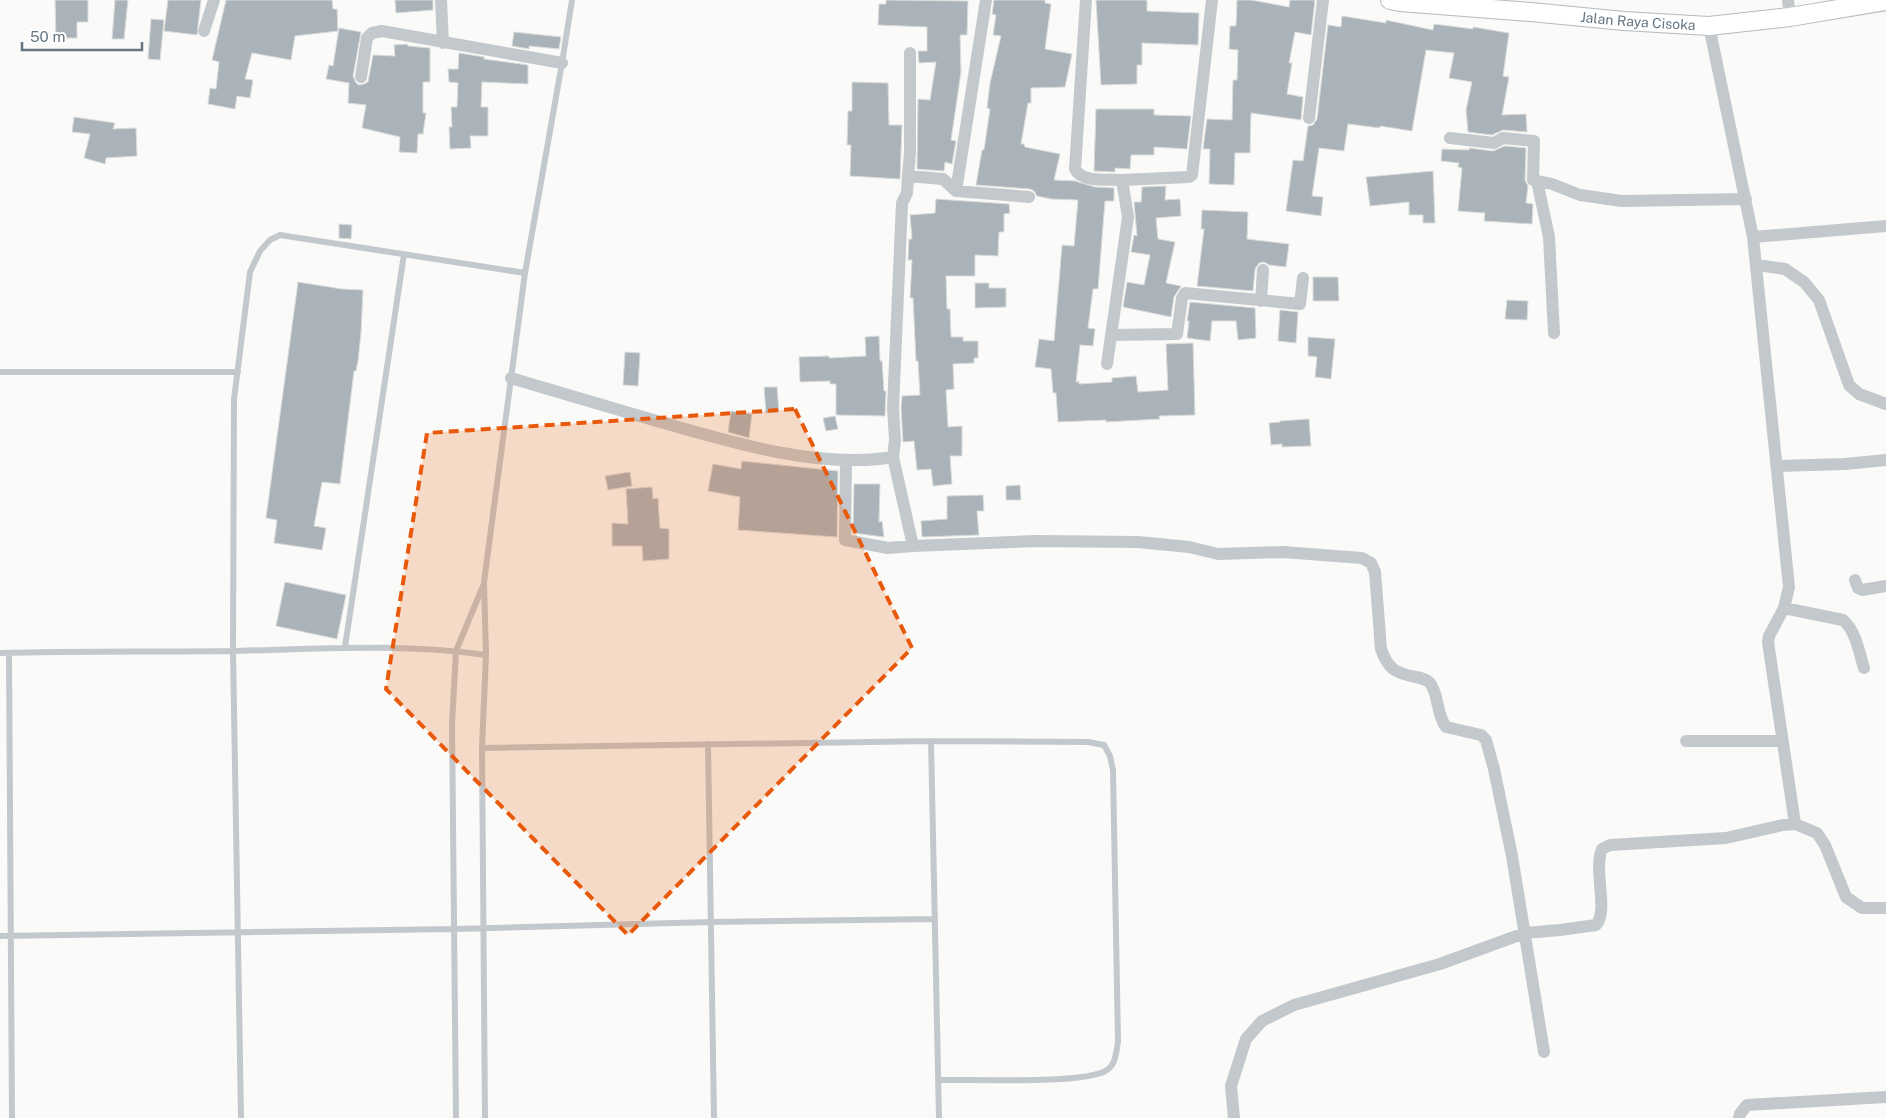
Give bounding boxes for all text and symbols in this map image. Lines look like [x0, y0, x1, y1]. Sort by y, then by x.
street label: Jalan Raya Cisoka [1580, 9, 1696, 33]
scale bar [22, 20, 142, 52]
text: 50 m [30, 28, 65, 45]

